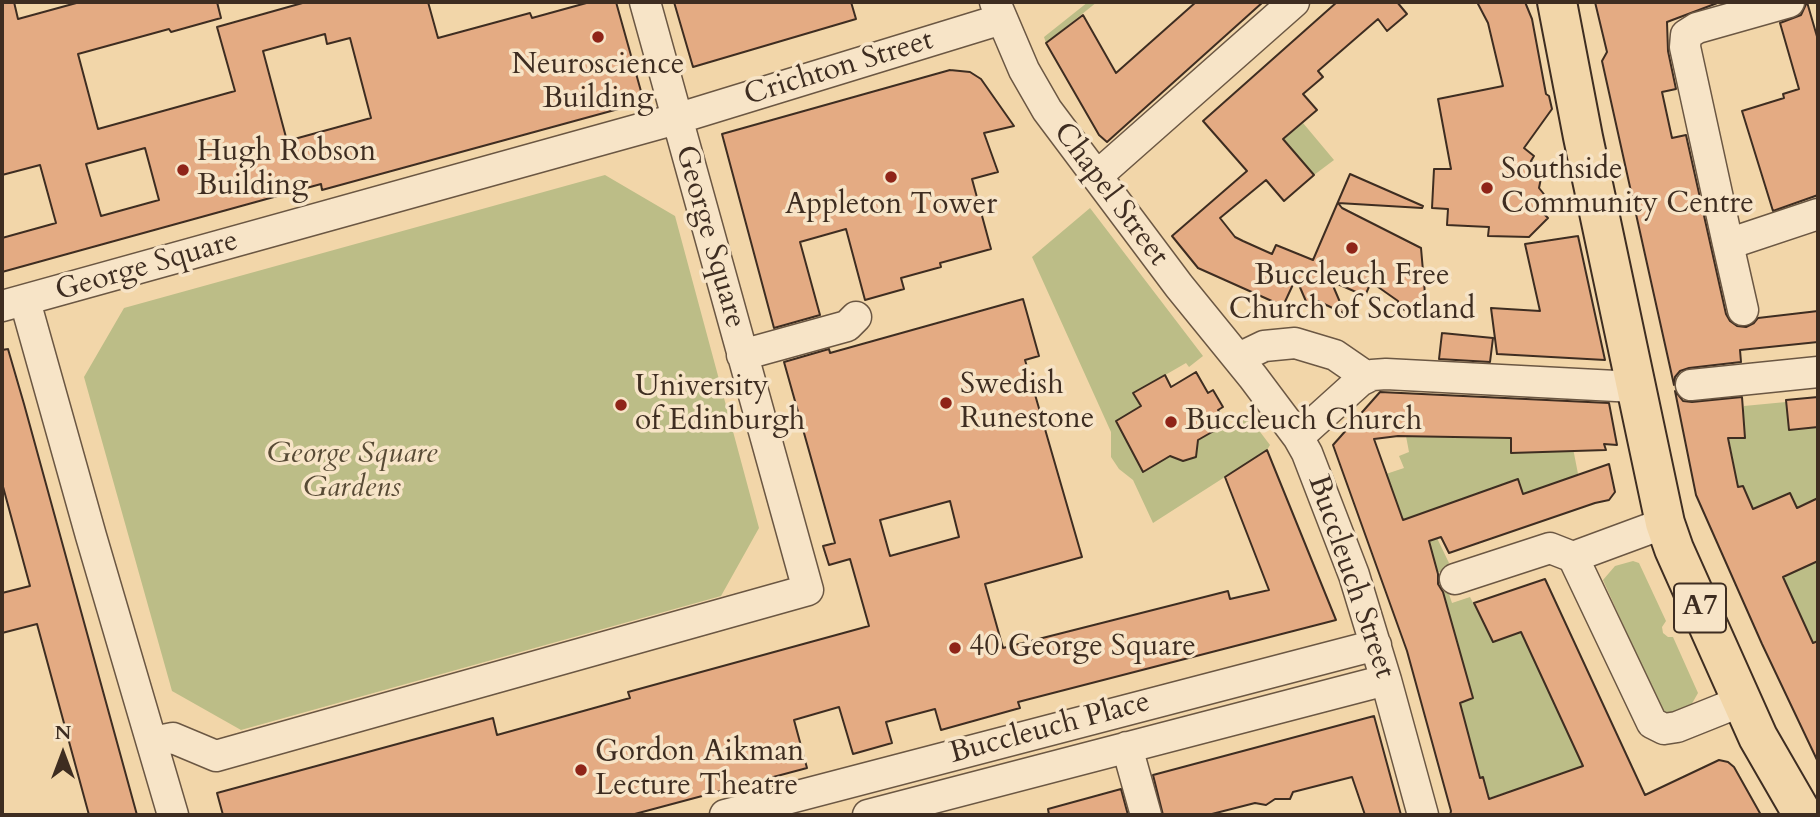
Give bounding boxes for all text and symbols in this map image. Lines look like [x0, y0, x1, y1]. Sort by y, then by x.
street label: Crichton Street [740, 23, 938, 115]
marker: Neuroscience Building [590, 29, 606, 45]
place label: Neuroscience Building [512, 48, 684, 118]
street label: Chapel Street [1045, 116, 1175, 274]
place label: Hugh Robson Building [197, 135, 376, 206]
street label: George Square [666, 142, 752, 332]
place label: Southside Community Centre [1501, 153, 1754, 224]
marker: Hugh Robson Building [175, 162, 191, 178]
marker: Appleton Tower [883, 169, 899, 185]
marker: Southside Community Centre [1479, 180, 1495, 196]
place label: Appleton Tower [785, 188, 997, 224]
street label: George Square [52, 224, 242, 310]
marker: Buccleuch Free Church of Scotland [1344, 240, 1360, 256]
place label: Buccleuch Free Church of Scotland [1229, 259, 1475, 330]
place label: Swedish Runestone [960, 368, 1094, 438]
place label: University of Edinburgh [635, 370, 805, 440]
marker: Swedish Runestone [938, 395, 954, 411]
marker: University of Edinburgh [613, 397, 629, 413]
place label: Buccleuch Church [1185, 404, 1422, 440]
marker: Buccleuch Church [1163, 414, 1179, 430]
park label: George Square Gardens [267, 437, 437, 508]
street label: Buccleuch Street [1298, 471, 1402, 683]
road number: A7 [1674, 584, 1726, 632]
place label: 40 George Square [969, 630, 1196, 666]
marker: 40 George Square [947, 640, 963, 656]
street label: Buccleuch Place [946, 685, 1154, 773]
north arrow [28, 719, 98, 789]
text: N [55, 720, 71, 746]
place label: Gordon Aikman Lecture Theatre [595, 735, 804, 806]
marker: Gordon Aikman Lecture Theatre [573, 762, 589, 778]

